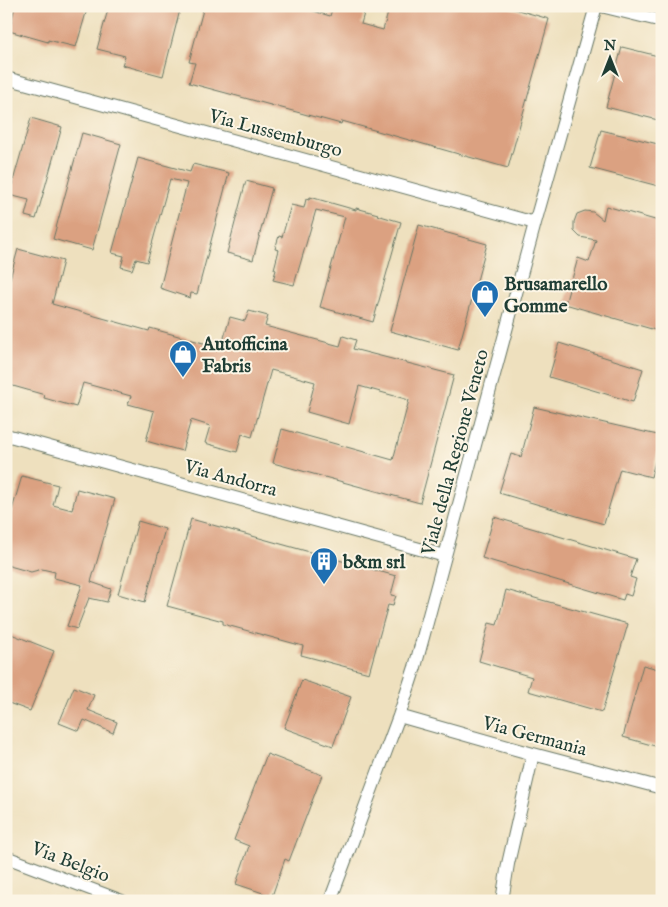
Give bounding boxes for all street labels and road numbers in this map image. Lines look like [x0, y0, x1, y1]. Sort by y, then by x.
street label: Via Lussemburgo [205, 104, 345, 163]
street label: Viale della Regione Veneto [417, 347, 495, 559]
street label: Via Andorra [180, 455, 280, 503]
street label: Via Germania [479, 711, 590, 763]
street label: Via Belgio [27, 837, 113, 889]

